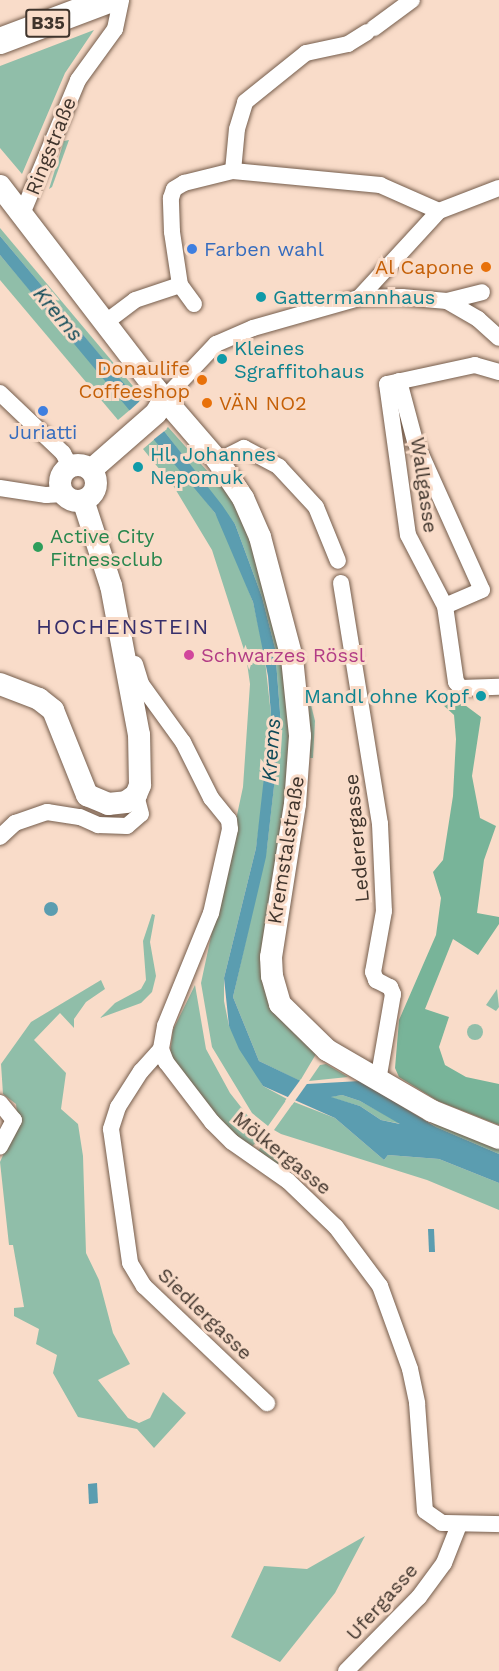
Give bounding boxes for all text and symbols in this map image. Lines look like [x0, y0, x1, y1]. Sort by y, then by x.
road number: B35 [24, 8, 72, 38]
street label: Ringstraße [20, 94, 82, 198]
place label: Farben wahl [204, 237, 324, 261]
marker: Farben wahl [185, 242, 199, 256]
place label: Al Capone [374, 255, 474, 279]
marker: Al Capone [479, 260, 493, 274]
water label: Krems [28, 282, 88, 346]
place label: Gattermannhaus [273, 285, 435, 309]
marker: Gattermannhaus [254, 290, 268, 304]
place label: Kleines Sgraffitohaus [234, 336, 364, 383]
marker: Kleines Sgraffitohaus [215, 352, 229, 366]
place label: Donaulife Coffeeshop [78, 356, 190, 403]
marker: Donaulife Coffeeshop [195, 373, 209, 387]
place label: VÄN NO2 [219, 391, 307, 415]
marker: VÄN NO2 [200, 396, 214, 410]
marker: Juriatti [36, 404, 50, 418]
place label: Juriatti [9, 420, 77, 444]
street label: Wallgasse [405, 436, 443, 534]
place label: Hl. Johannes Nepomuk [150, 443, 277, 490]
marker: Hl. Johannes Nepomuk [131, 460, 145, 474]
place label: Active City Fitnessclub [50, 524, 163, 571]
marker: Active City Fitnessclub [31, 540, 45, 554]
district label: HOCHENSTEIN [36, 614, 210, 640]
place label: Schwarzes Rössl [201, 643, 365, 667]
marker: Schwarzes Rössl [182, 648, 196, 662]
place label: Mandl ohne Kopf [303, 684, 469, 708]
marker: Mandl ohne Kopf [474, 689, 488, 703]
water label: Krems [256, 717, 286, 783]
street label: Lederergasse [339, 773, 375, 903]
street label: Kremstalstraße [262, 774, 310, 926]
street label: Mölkergasse [228, 1106, 336, 1200]
street label: Siedlergasse [153, 1263, 257, 1365]
street label: Ufergasse [341, 1558, 423, 1646]

